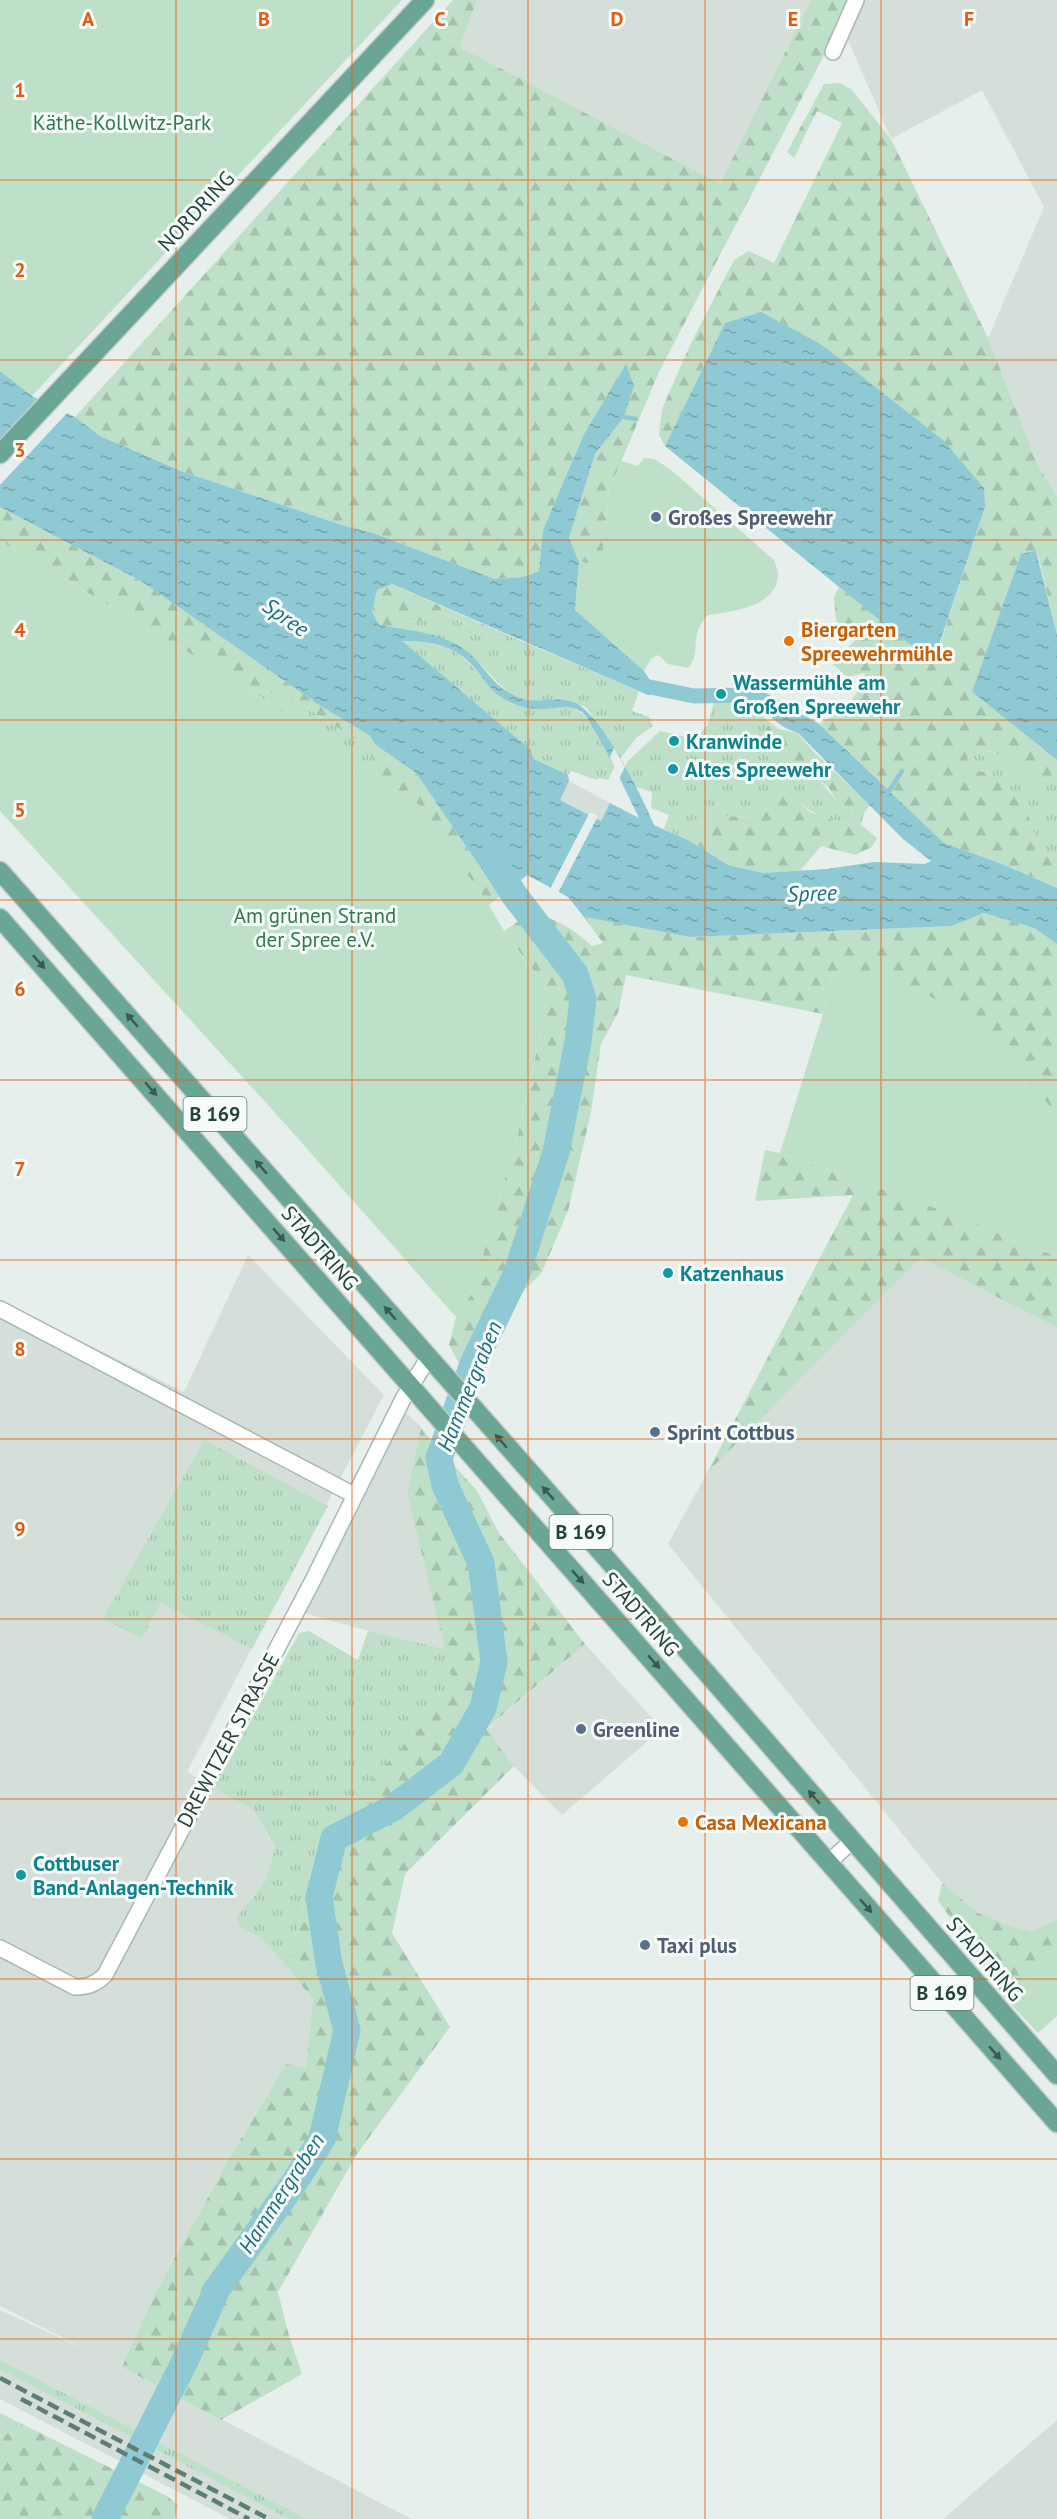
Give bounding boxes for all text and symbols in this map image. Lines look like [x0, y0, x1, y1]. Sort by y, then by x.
text: A [82, 6, 95, 32]
text: B [258, 6, 270, 32]
text: C [434, 6, 446, 32]
text: D [611, 6, 624, 32]
text: E [788, 6, 798, 32]
text: F [964, 6, 974, 32]
text: 1 [14, 77, 26, 103]
park label: Käthe-Kollwitz-Park [33, 109, 211, 136]
street label: NORDRING [152, 165, 240, 257]
text: 2 [14, 257, 26, 283]
text: 3 [14, 437, 26, 463]
place label: Großes Spreewehr [668, 504, 834, 531]
marker: Großes Spreewehr [649, 510, 663, 524]
water label: Spree [258, 591, 315, 643]
place label: Biergarten Spreewehrmühle [801, 616, 953, 667]
text: 4 [14, 617, 26, 643]
marker: Biergarten Spreewehrmühle [782, 634, 796, 648]
place label: Wassermühle am Großen Spreewehr [733, 669, 901, 720]
marker: Wassermühle am Großen Spreewehr [714, 687, 728, 701]
place label: Kranwinde [686, 728, 782, 755]
marker: Kranwinde [667, 734, 681, 748]
place label: Altes Spreewehr [685, 756, 832, 783]
marker: Altes Spreewehr [666, 762, 680, 776]
text: 5 [14, 797, 26, 823]
water label: Spree [787, 878, 838, 908]
park label: Am grünen Strand der Spree e.V. [234, 902, 396, 953]
one-way arrow [32, 954, 45, 969]
text: 6 [14, 976, 26, 1002]
one-way arrow [126, 1013, 139, 1028]
one-way arrow [144, 1081, 158, 1096]
road number: B 169 [184, 1097, 246, 1131]
text: 7 [14, 1156, 26, 1182]
one-way arrow [255, 1160, 268, 1175]
street label: STADTRING [276, 1200, 364, 1296]
one-way arrow [272, 1228, 286, 1243]
place label: Katzenhaus [680, 1260, 784, 1287]
marker: Katzenhaus [661, 1266, 675, 1280]
one-way arrow [384, 1306, 397, 1321]
water label: Hammergraben [430, 1317, 508, 1455]
text: 8 [14, 1336, 26, 1362]
place label: Sprint Cottbus [667, 1419, 795, 1446]
marker: Sprint Cottbus [648, 1425, 662, 1439]
one-way arrow [495, 1434, 508, 1449]
one-way arrow [541, 1486, 555, 1501]
road number: B 169 [550, 1515, 612, 1549]
text: 9 [14, 1516, 26, 1542]
street label: STADTRING [597, 1566, 685, 1662]
one-way arrow [571, 1569, 584, 1584]
street label: DREWITZER STRASSE [171, 1648, 285, 1832]
one-way arrow [647, 1654, 660, 1669]
place label: Greenline [593, 1716, 680, 1743]
marker: Greenline [574, 1722, 588, 1736]
one-way arrow [807, 1789, 820, 1805]
place label: Casa Mexicana [695, 1809, 827, 1836]
marker: Casa Mexicana [676, 1815, 690, 1829]
place label: Cottbuser Band-Anlagen-Technik [33, 1850, 234, 1901]
marker: Cottbuser Band-Anlagen-Technik [14, 1868, 28, 1882]
one-way arrow [859, 1899, 873, 1914]
street label: STADTRING [941, 1911, 1029, 2007]
place label: Taxi plus [657, 1932, 737, 1959]
marker: Taxi plus [638, 1938, 652, 1952]
road number: B 169 [910, 1976, 974, 2010]
one-way arrow [988, 2045, 1001, 2060]
water label: Hammergraben [232, 2128, 330, 2258]

